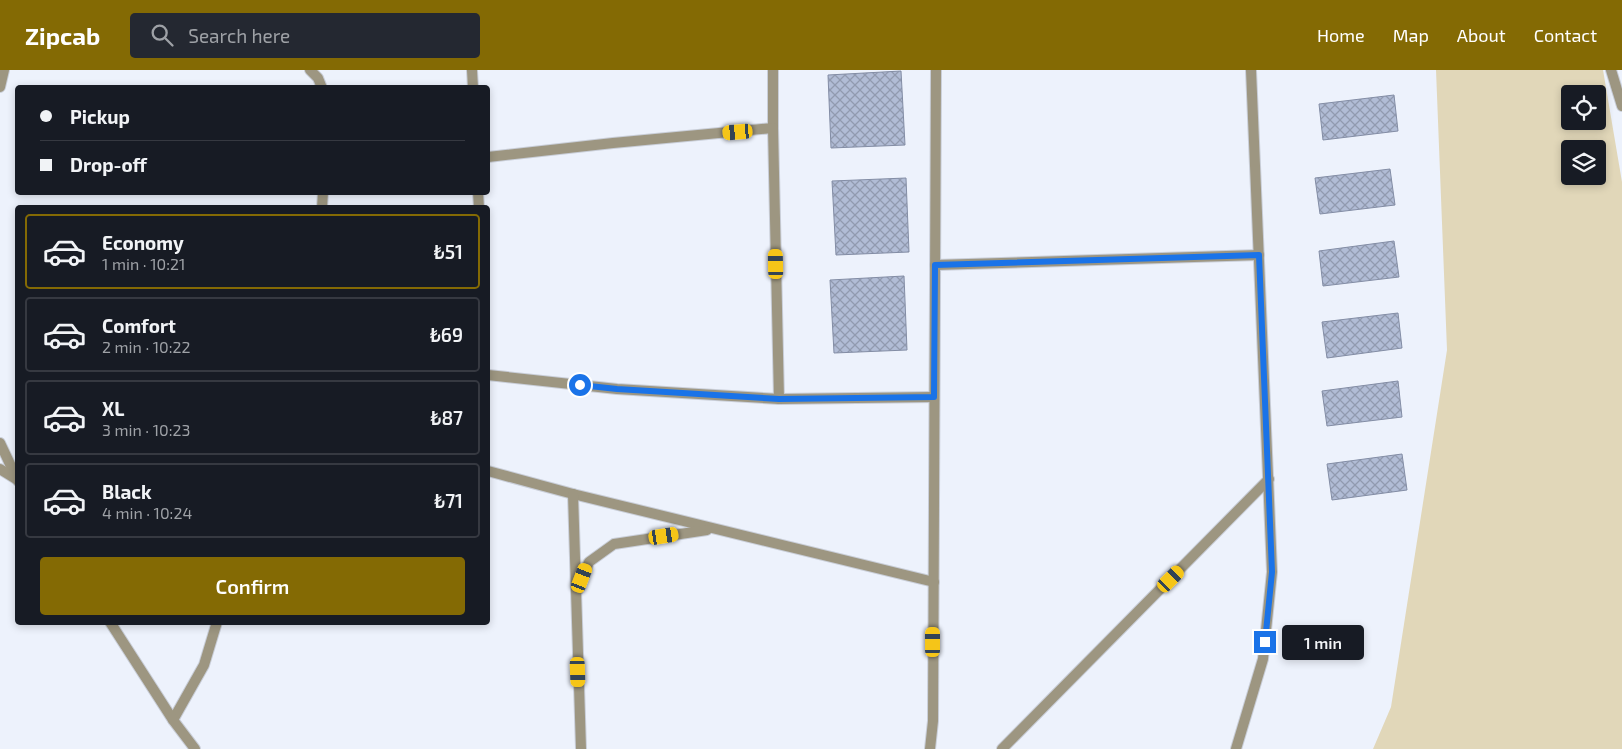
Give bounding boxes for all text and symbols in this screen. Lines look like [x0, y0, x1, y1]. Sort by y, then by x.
search box [130, 13, 480, 58]
text: Zipcab [25, 21, 100, 50]
icon: search [148, 21, 176, 49]
text: Search here [188, 24, 290, 47]
text: Home [1317, 24, 1365, 46]
text: Map [1393, 24, 1429, 46]
text: About [1457, 24, 1506, 46]
text: Contact [1534, 24, 1597, 46]
map controls [1561, 85, 1606, 185]
button: locate [1561, 85, 1606, 130]
text: Pickup [70, 105, 130, 128]
car [722, 123, 753, 141]
button: layers [1561, 140, 1606, 185]
text: Drop-off [70, 153, 147, 176]
icon: car [42, 229, 87, 274]
text: Economy [102, 231, 184, 254]
text: ₺51 [434, 240, 463, 263]
car [768, 249, 783, 279]
text: 1 min · 10:21 [102, 254, 185, 273]
icon: car [42, 312, 87, 357]
text: Comfort [102, 314, 176, 337]
text: ₺69 [430, 323, 463, 346]
text: 2 min · 10:22 [102, 337, 191, 356]
route start [569, 374, 591, 396]
icon: car [42, 395, 87, 440]
text: XL [102, 397, 124, 420]
text: ₺87 [431, 406, 463, 429]
text: 3 min · 10:23 [102, 420, 190, 439]
icon: car [42, 478, 87, 523]
text: Black [102, 480, 152, 503]
text: ₺71 [434, 489, 463, 512]
text: 4 min · 10:24 [102, 503, 192, 522]
car [648, 526, 679, 546]
button: Confirm [40, 557, 465, 615]
car [569, 561, 594, 595]
car [1155, 563, 1186, 595]
callout: 1 min [1282, 624, 1365, 660]
car [925, 627, 940, 657]
route end [1254, 631, 1276, 653]
text: 1 min [1304, 633, 1342, 652]
car [569, 657, 586, 687]

